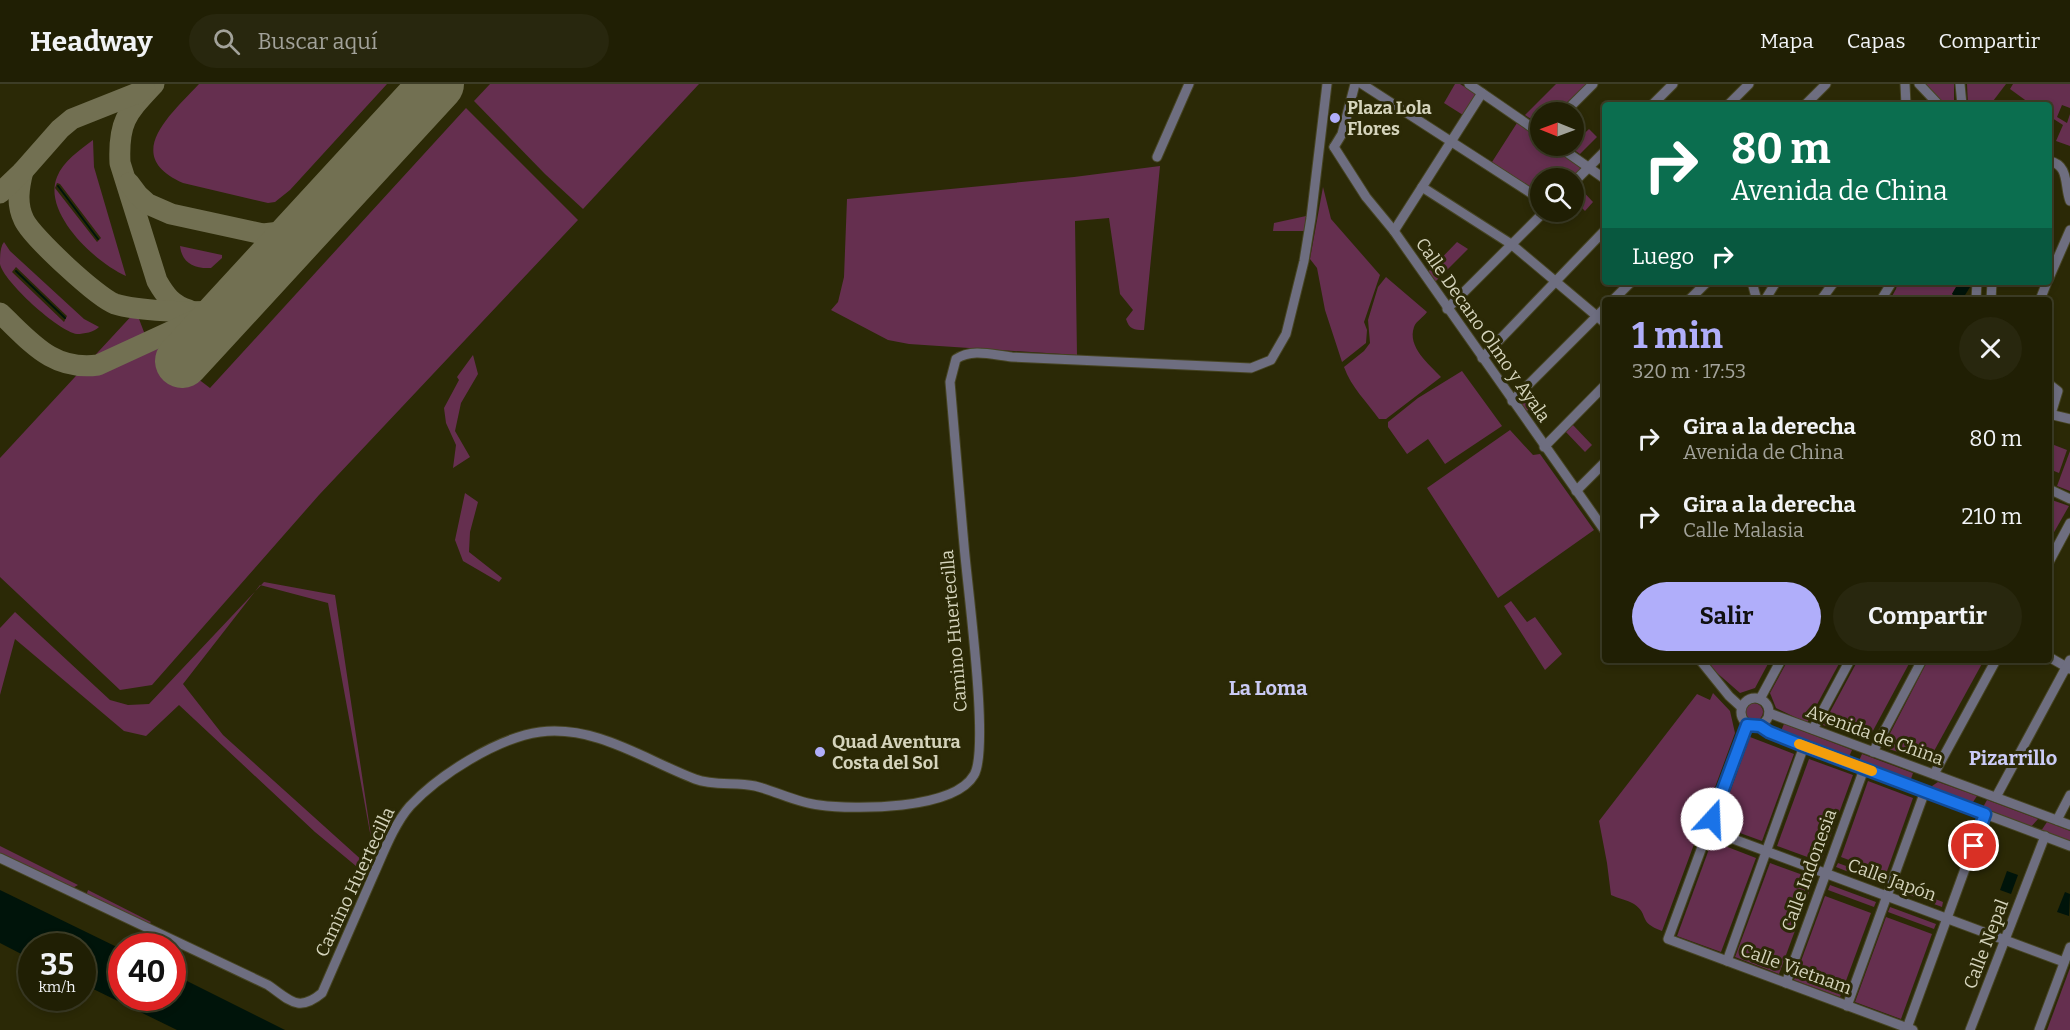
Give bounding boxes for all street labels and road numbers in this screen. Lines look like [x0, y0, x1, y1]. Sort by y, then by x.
street label: Calle Decano Olmo y Ayala [1411, 234, 1555, 427]
street label: Camino Huertecilla [936, 549, 972, 713]
street label: Avenida de China [1803, 700, 1947, 770]
street label: Camino Huertecilla [311, 803, 399, 960]
street label: Calle Indonesia [1777, 806, 1841, 934]
street label: Calle Japón [1845, 854, 1940, 906]
street label: Calle Nepal [1959, 896, 2013, 992]
street label: Calle Vietnam [1737, 939, 1855, 999]

